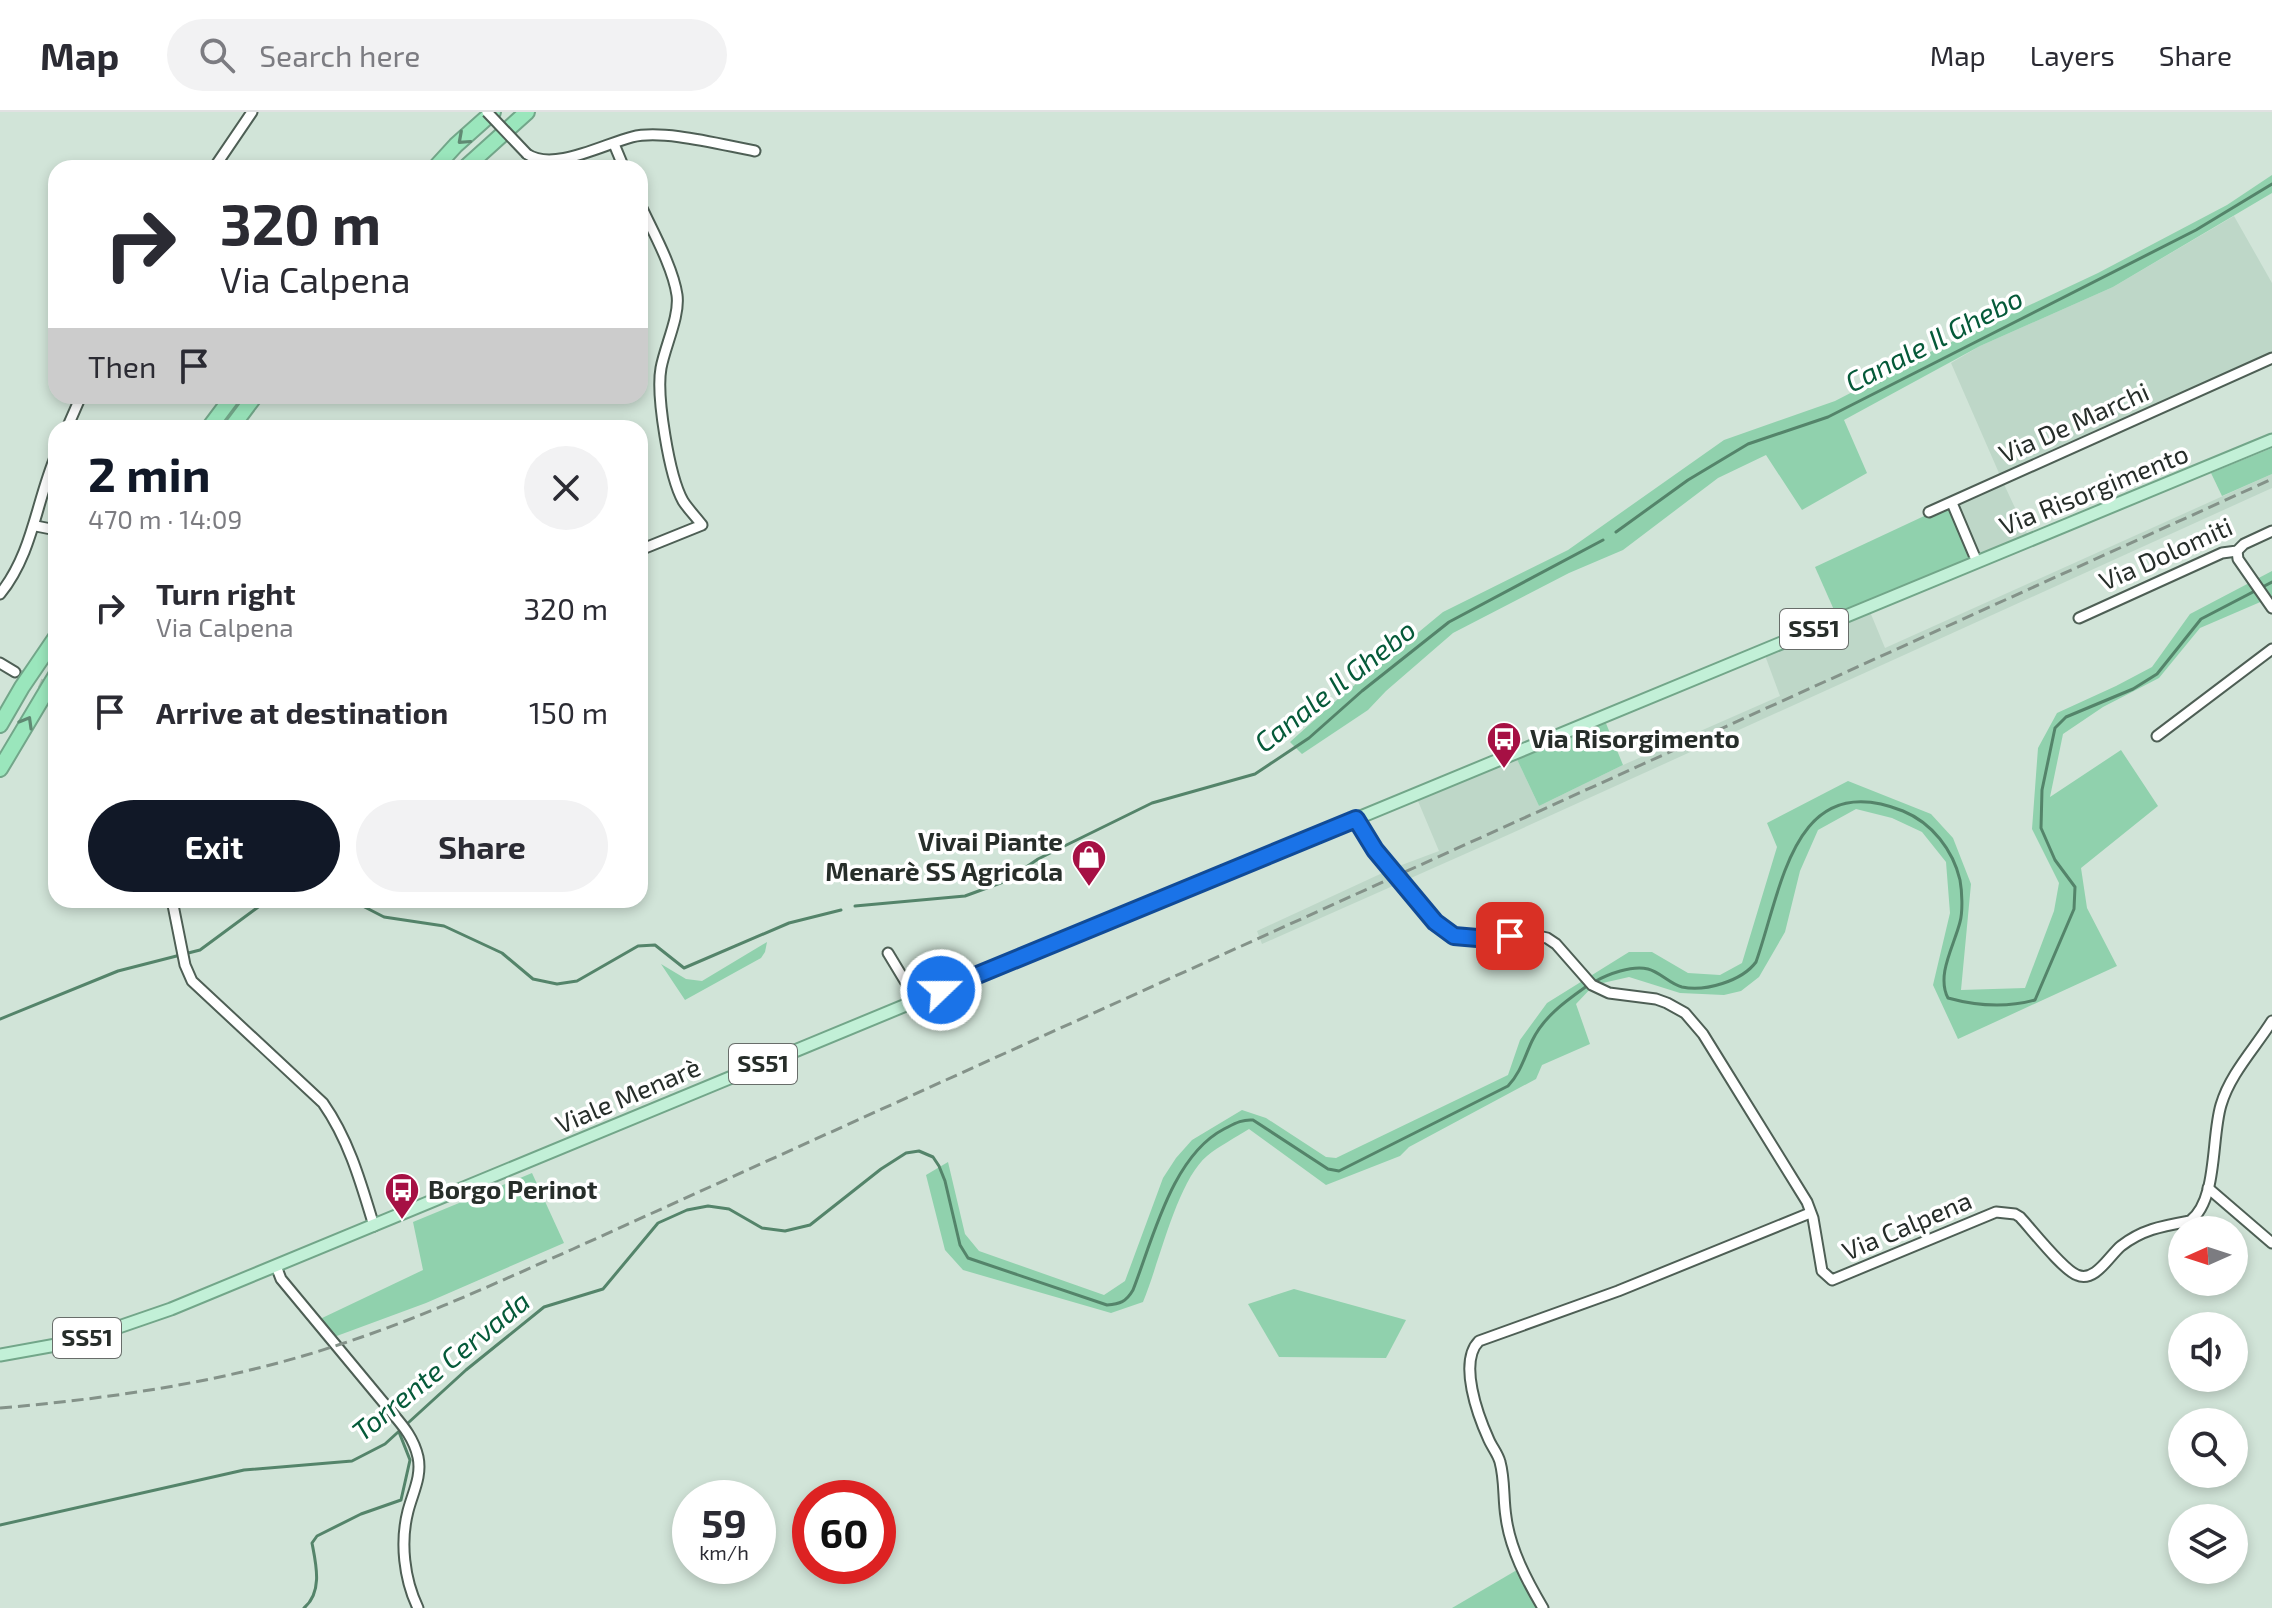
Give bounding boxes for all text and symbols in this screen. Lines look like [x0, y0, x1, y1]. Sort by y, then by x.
search box [167, 19, 727, 91]
text: Map [40, 32, 119, 78]
icon: search [195, 33, 239, 77]
text: Search here [259, 37, 420, 73]
text: Map [1930, 38, 1986, 72]
text: Layers [2030, 38, 2115, 72]
text: Share [2159, 38, 2232, 72]
one-way arrow [458, 130, 472, 144]
text: 320 m [220, 189, 381, 256]
icon: right [88, 192, 192, 296]
text: Via Calpena [220, 257, 411, 300]
water label: Canale Il Ghebo [1839, 280, 2028, 399]
icon: arrive [172, 344, 216, 388]
text: Then [88, 348, 156, 384]
street label: Via De Marchi [1994, 375, 2153, 468]
street label: Via Risorgimento [1995, 437, 2192, 541]
text: 2 min [88, 444, 211, 502]
button: close [524, 446, 608, 530]
text: 470 m · 14:09 [88, 503, 242, 534]
street label: Via Dolomiti [2094, 509, 2237, 596]
text: Turn right [156, 575, 296, 611]
icon: right [88, 586, 132, 630]
text: 320 m [523, 590, 608, 626]
road number: SS51 [1780, 609, 1848, 649]
text: Via Calpena [156, 611, 294, 642]
water label: Canale Il Ghebo [1247, 612, 1422, 759]
icon: arrive [88, 690, 132, 734]
text: Arrive at destination [156, 694, 448, 730]
text: 150 m [529, 694, 608, 730]
one-way arrow [17, 716, 33, 731]
bus stop icon: Via Risorgimento [1485, 720, 1523, 770]
place label: Via Risorgimento [1530, 722, 1740, 753]
button: Exit [88, 800, 340, 892]
button: Share [356, 800, 608, 892]
place label: Vivai Piante Menarè SS Agricola [825, 825, 1063, 886]
shop icon: Vivai Piante Menarè SS Agricola [1070, 838, 1108, 888]
pin [1476, 902, 1544, 970]
icon: arrive [1488, 914, 1532, 958]
position arrow [899, 948, 983, 1032]
road number: SS51 [729, 1044, 797, 1084]
street label: Viale Menarè [550, 1050, 704, 1139]
bus stop icon: Borgo Perinot [383, 1171, 421, 1221]
place label: Borgo Perinot [428, 1173, 598, 1204]
street label: Via Calpena [1837, 1183, 1976, 1266]
north arrow [2168, 1216, 2248, 1296]
map controls [2168, 1216, 2248, 1584]
water label: Torrente Cervada [345, 1283, 536, 1447]
button: sound [2168, 1312, 2248, 1392]
road number: SS51 [53, 1318, 121, 1358]
button: search [2168, 1408, 2248, 1488]
speed limit sign: 60 [792, 1480, 896, 1584]
text: 59 [701, 1498, 747, 1546]
button: layers [2168, 1504, 2248, 1584]
text: km/h [699, 1540, 749, 1564]

